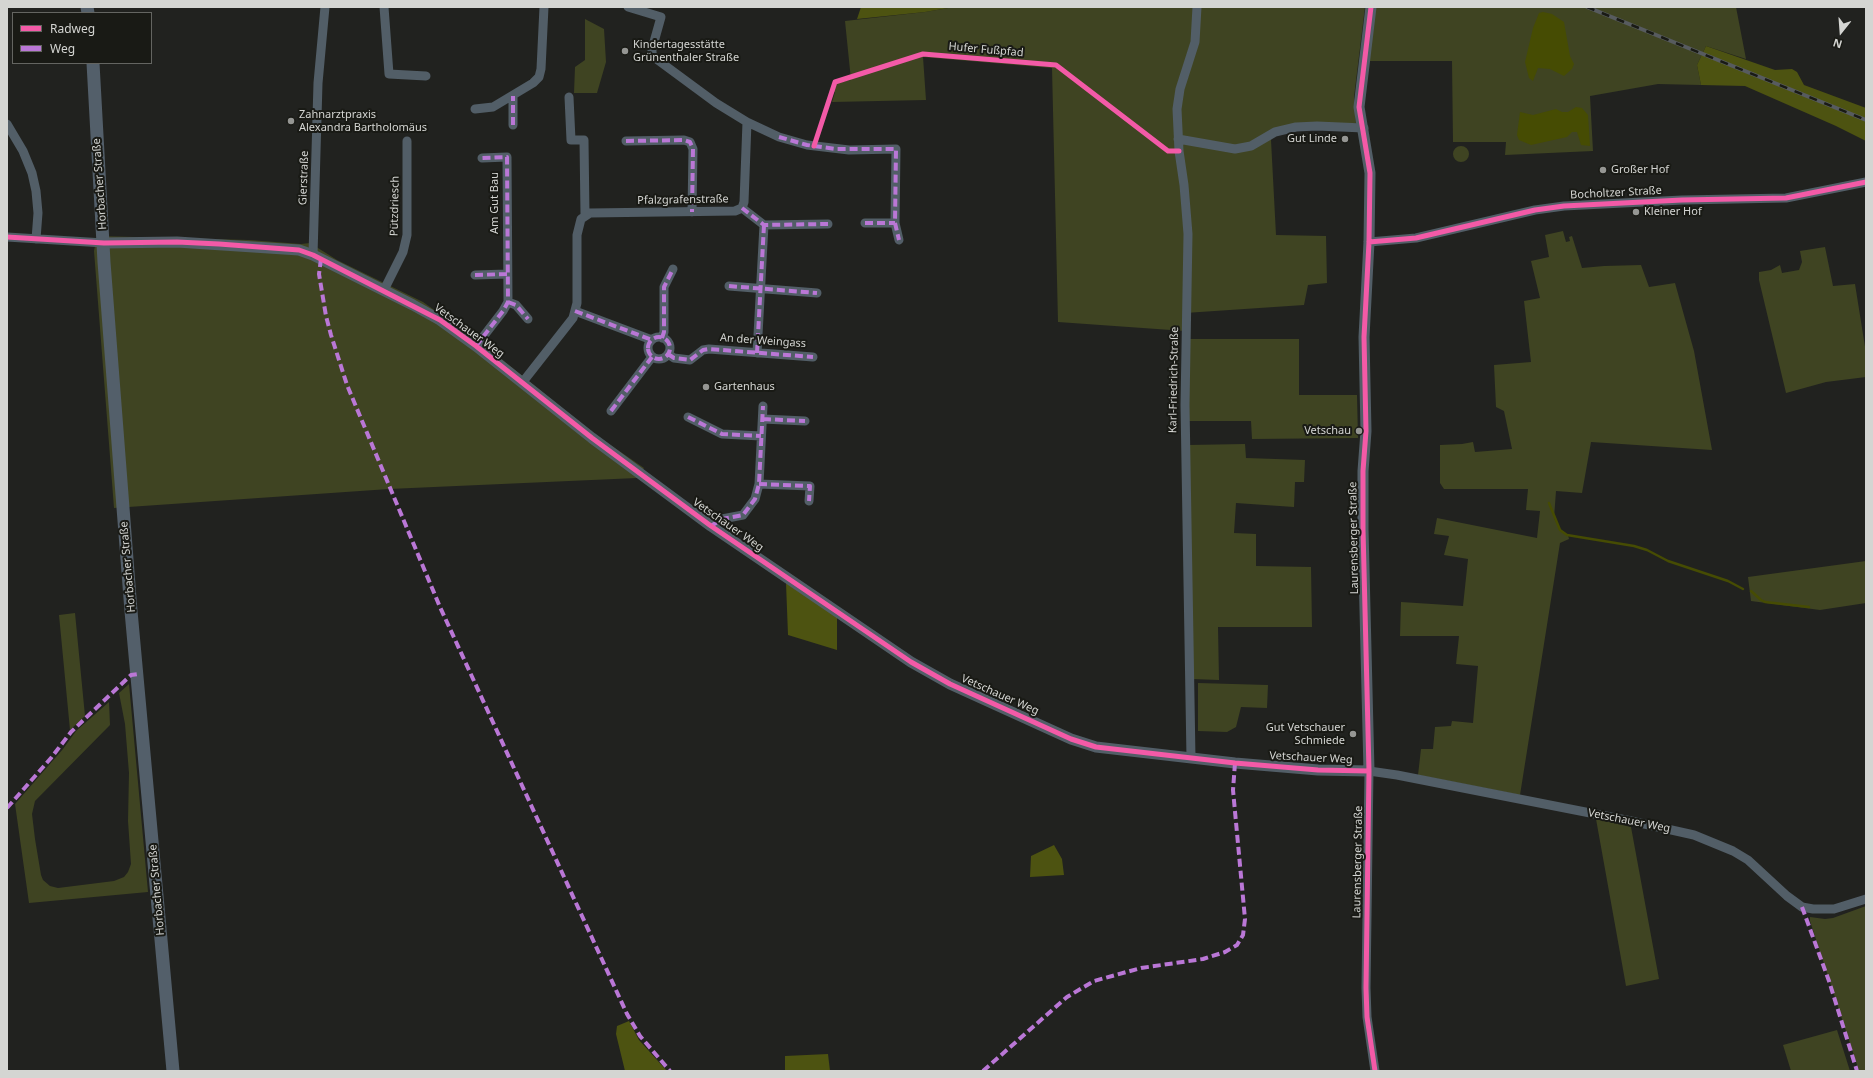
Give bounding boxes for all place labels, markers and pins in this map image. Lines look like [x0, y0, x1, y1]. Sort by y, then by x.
place label: Kindertagesstätte Grünenthaler Straße [633, 38, 739, 64]
marker: Kindertagesstätte Grünenthaler Straße [620, 46, 630, 56]
place label: Zahnarztpraxis Alexandra Bartholomäus [299, 108, 427, 134]
marker: Zahnarztpraxis Alexandra Bartholomäus [286, 116, 296, 126]
place label: Gut Linde [1287, 132, 1337, 146]
marker: Gut Linde [1340, 134, 1350, 144]
place label: Großer Hof [1611, 163, 1669, 177]
marker: Großer Hof [1598, 165, 1608, 175]
place label: Kleiner Hof [1644, 205, 1702, 219]
marker: Kleiner Hof [1631, 207, 1641, 217]
place label: Gartenhaus [714, 380, 775, 394]
marker: Gartenhaus [701, 382, 711, 392]
place label: Vetschau [1304, 424, 1351, 438]
marker: Vetschau [1354, 426, 1364, 436]
place label: Gut Vetschauer Schmiede [1266, 721, 1345, 747]
marker: Gut Vetschauer Schmiede [1348, 729, 1358, 739]

